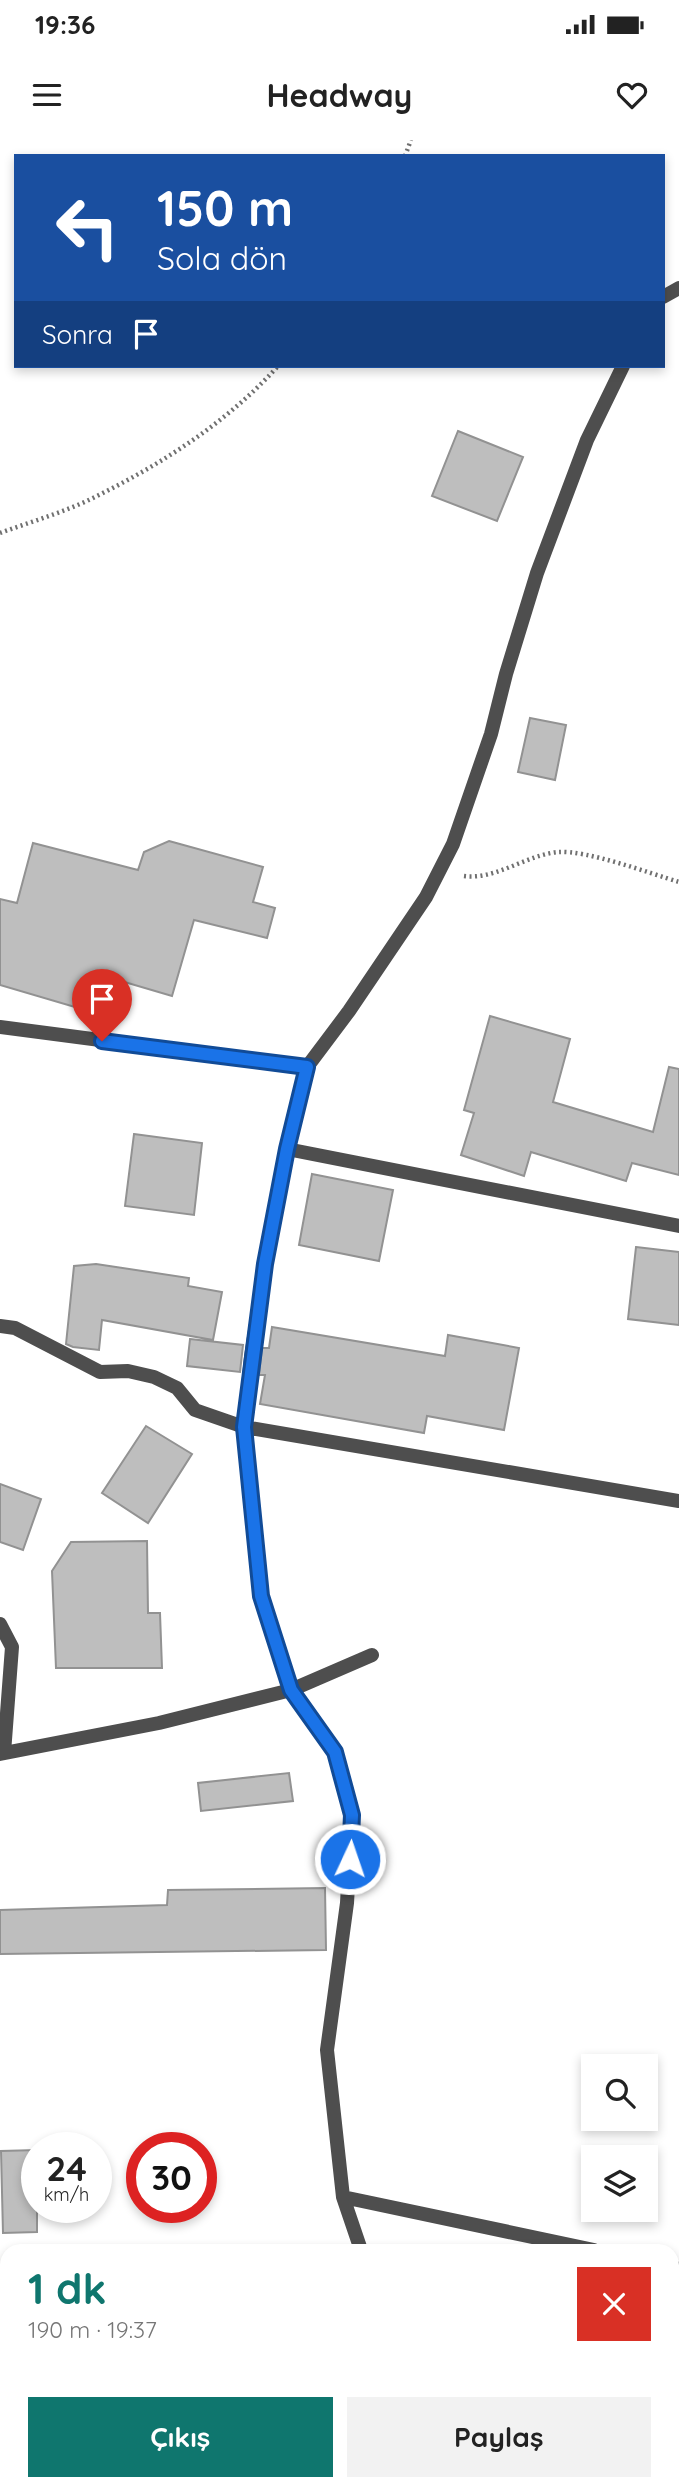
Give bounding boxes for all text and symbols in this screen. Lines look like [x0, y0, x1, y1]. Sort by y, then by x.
text: 19:36 [35, 8, 95, 41]
text: Headway [267, 75, 412, 115]
icon: menu [28, 76, 66, 114]
icon: heart [613, 76, 651, 114]
text: 150 m [157, 177, 293, 238]
icon: left [42, 182, 133, 273]
text: Sola dön [157, 238, 287, 278]
icon: arrive [127, 315, 165, 353]
text: Sonra [42, 318, 113, 351]
pin [72, 969, 132, 1041]
icon: arrive [83, 980, 121, 1018]
position arrow [313, 1822, 387, 1896]
map controls [581, 2054, 658, 2222]
button: search [581, 2054, 658, 2131]
speed limit sign: 30 [126, 2132, 217, 2223]
button: layers [581, 2145, 658, 2222]
text: 24 [46, 2146, 87, 2190]
text: km/h [44, 2183, 89, 2206]
text: 1 dk [28, 2262, 106, 2315]
button: close [577, 2267, 651, 2341]
text: 190 m · 19:37 [28, 2315, 157, 2344]
button: Çıkış [28, 2397, 333, 2477]
button: Paylaş [347, 2397, 651, 2477]

